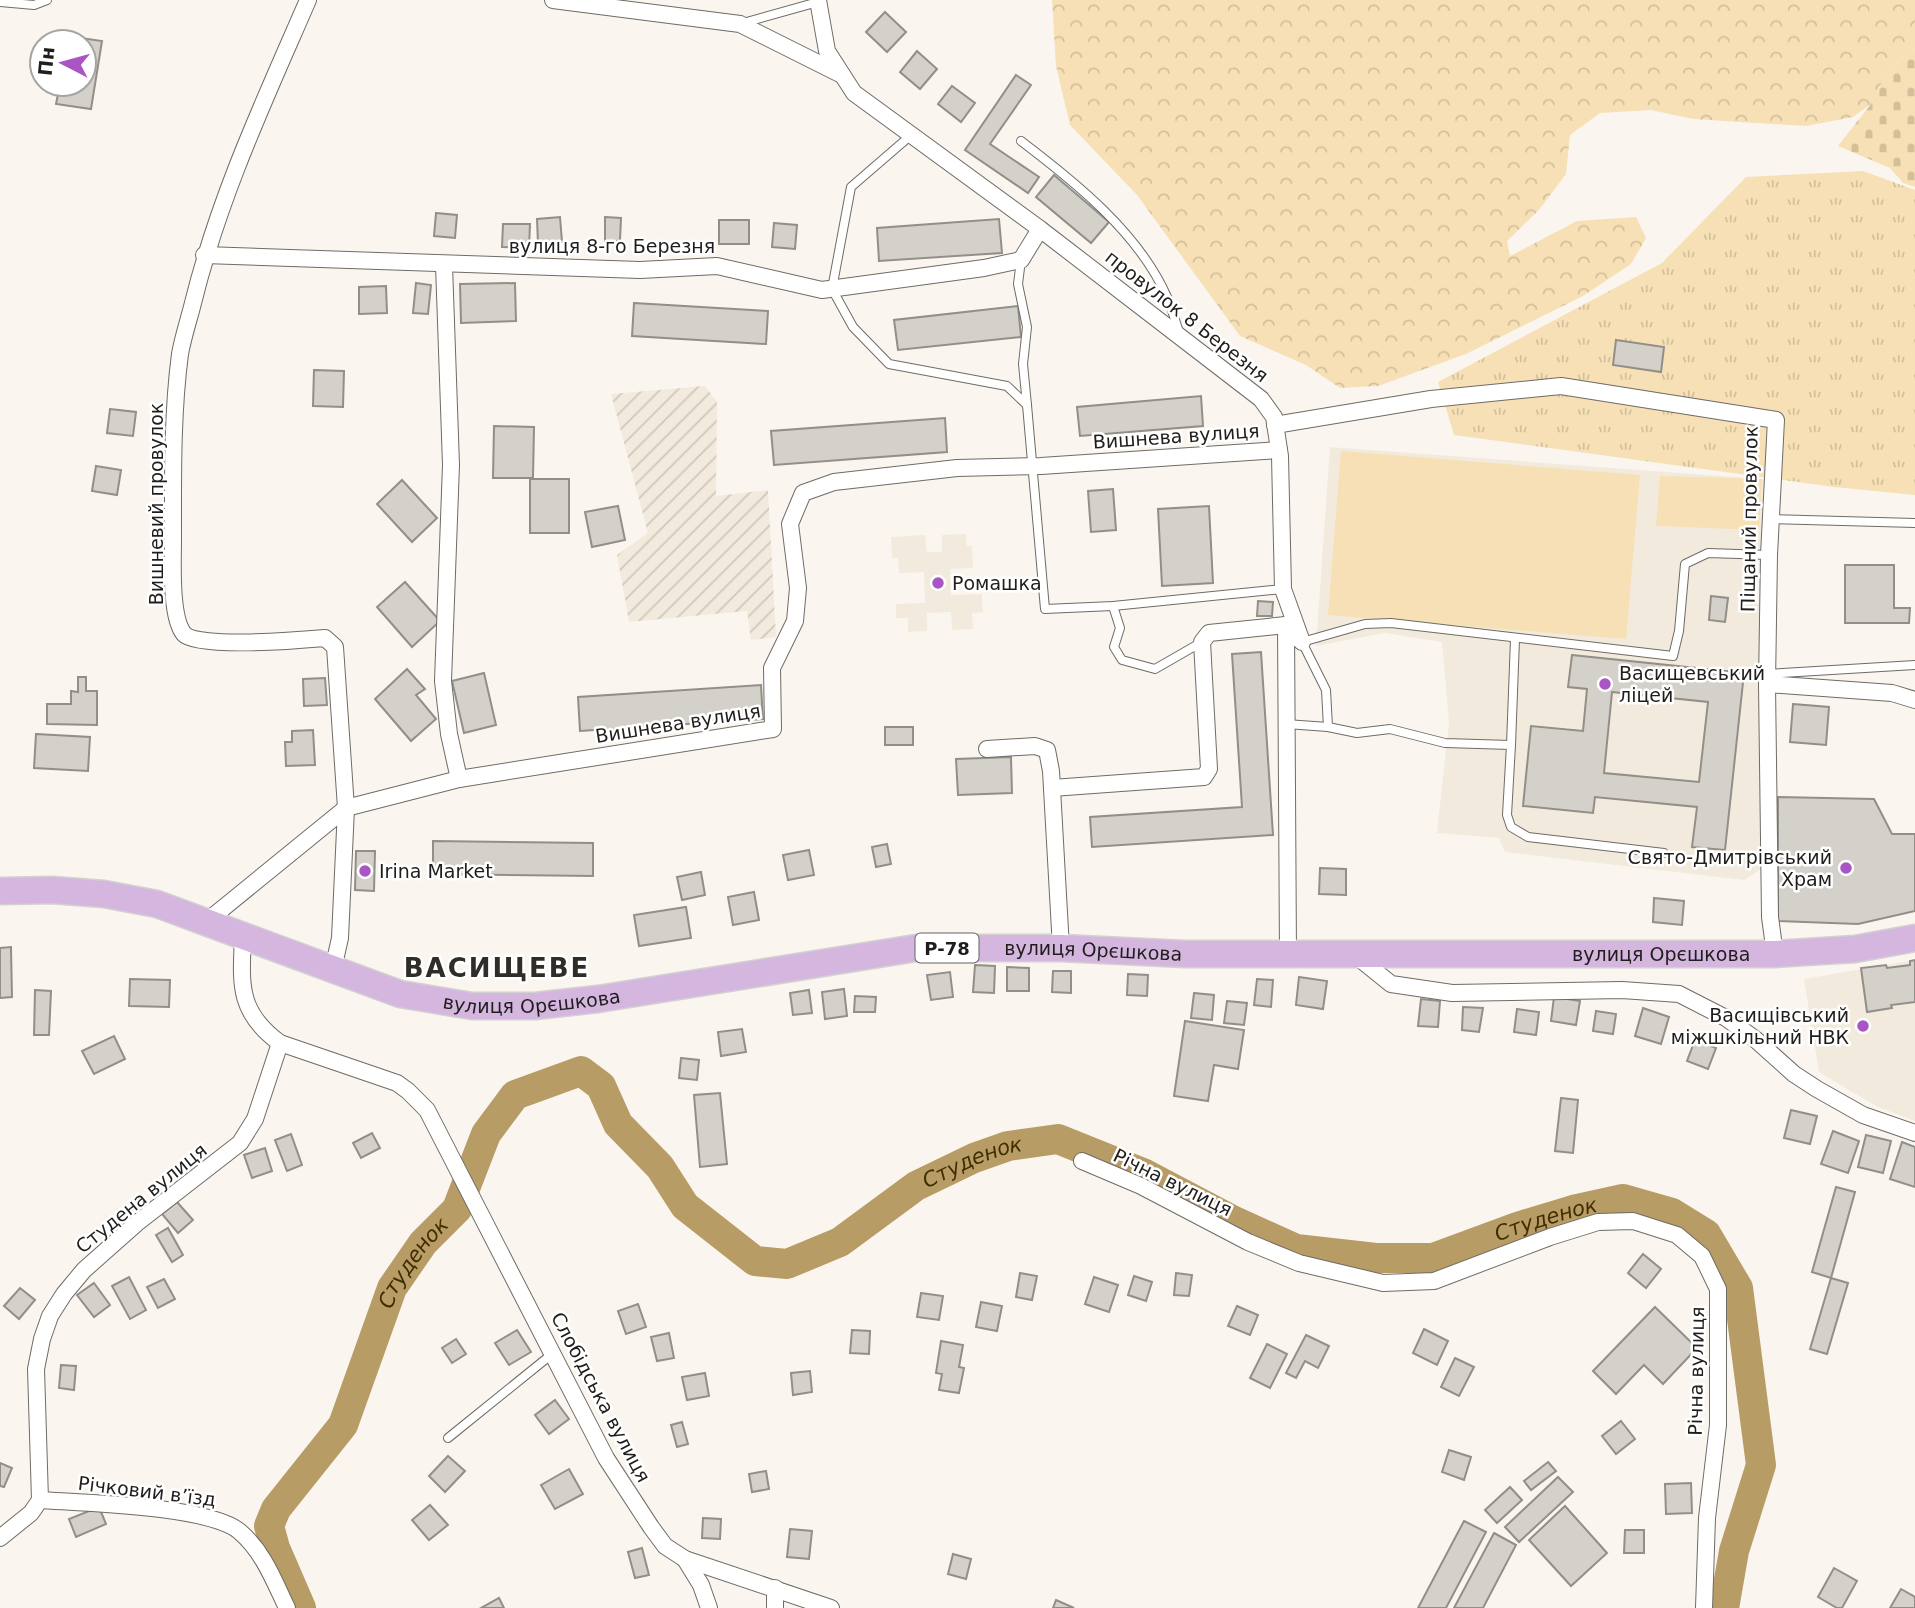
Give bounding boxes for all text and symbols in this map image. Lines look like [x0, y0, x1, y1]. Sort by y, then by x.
north arrow [28, 28, 98, 98]
text: Пн [34, 46, 59, 77]
street label: вулиця 8-го Березня [509, 235, 715, 257]
street label: провулок 8 Березня [1101, 246, 1273, 386]
street label: Вишневий провулок [145, 403, 167, 605]
street label: Вишнева вулиця [1092, 419, 1260, 453]
street label: Піщаний провулок [1736, 426, 1762, 612]
place label: Ромашка [952, 572, 1042, 594]
marker: Ромашка [930, 575, 946, 591]
place label: Васищевський ліцей [1619, 662, 1765, 706]
marker: Васищевський ліцей [1597, 676, 1613, 692]
street label: Вишнева вулиця [594, 699, 762, 747]
place label: Свято-Дмитрівський Храм [1628, 846, 1832, 890]
place label: Irina Market [379, 860, 493, 882]
marker: Свято-Дмитрівський Храм [1838, 860, 1854, 876]
marker: Irina Market [357, 863, 373, 879]
road number: Р-78 [916, 933, 978, 962]
street label: вулиця Орєшкова [1004, 937, 1183, 965]
street label: вулиця Орєшкова [1572, 943, 1750, 965]
district label: ВАСИЩЕВЕ [404, 953, 590, 983]
street label: вулиця Орєшкова [441, 985, 622, 1018]
place label: Васищівський міжшкільний НВК [1671, 1004, 1850, 1048]
marker: Васищівський міжшкільний НВК [1855, 1018, 1871, 1034]
water label: Студенок [918, 1132, 1024, 1193]
street label: Студена вулиця [71, 1139, 211, 1257]
street label: Річна вулиця [1110, 1144, 1236, 1220]
water label: Студенок [1491, 1193, 1600, 1246]
water label: Студенок [374, 1212, 454, 1311]
street label: Річна вулиця [1684, 1306, 1708, 1436]
street label: Слобідська вулиця [547, 1308, 655, 1486]
street label: Річковий в’їзд [77, 1472, 217, 1510]

